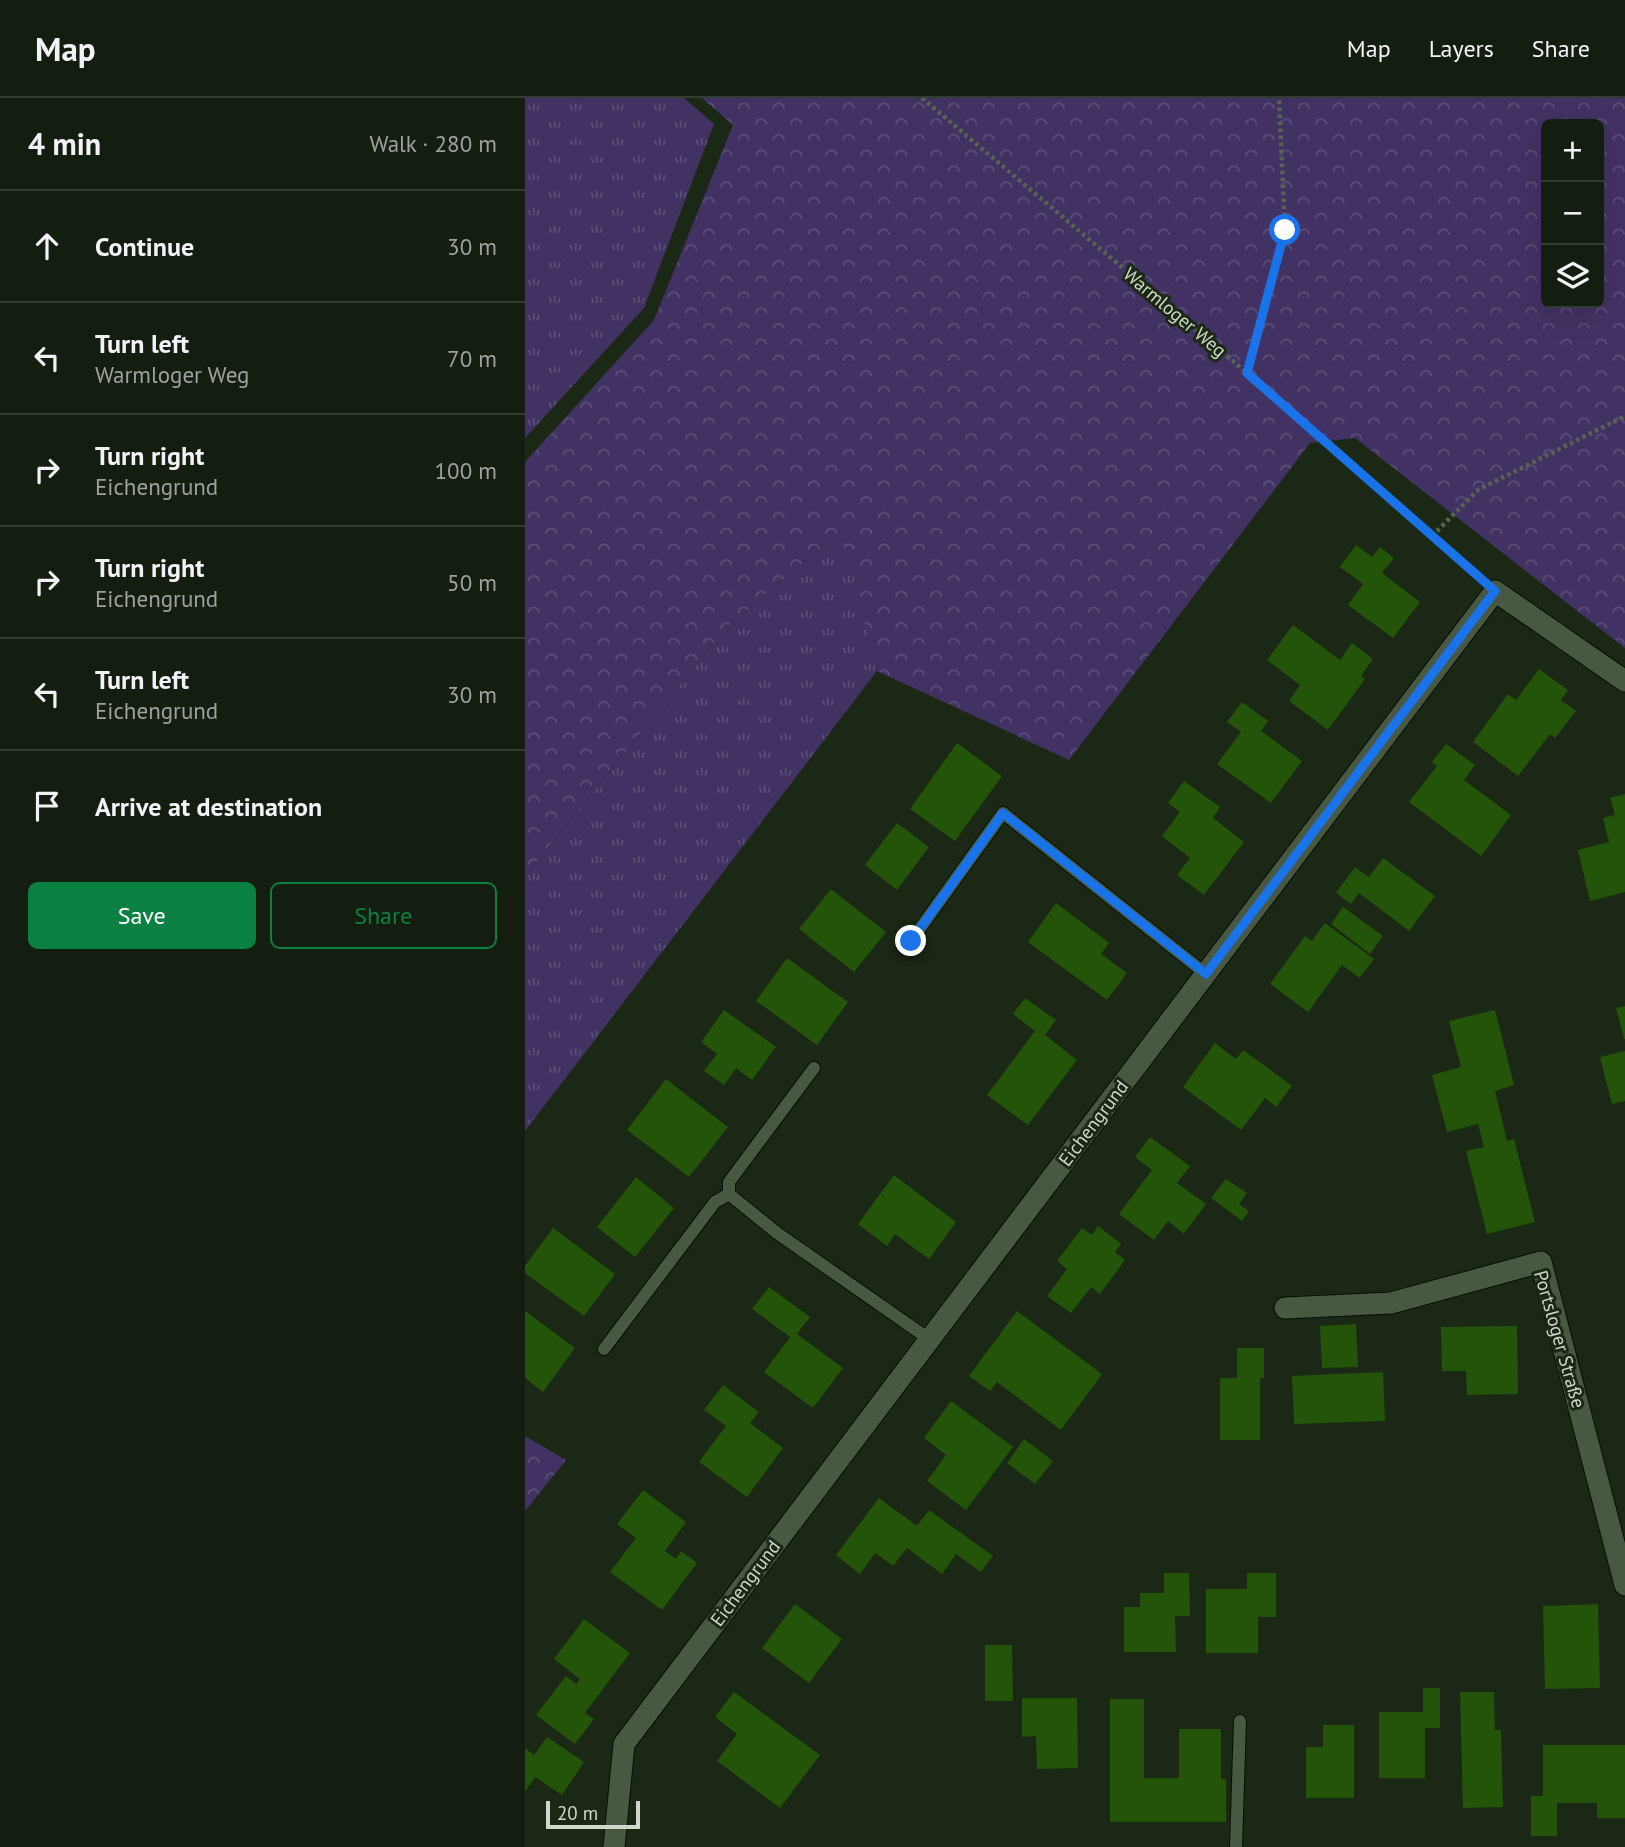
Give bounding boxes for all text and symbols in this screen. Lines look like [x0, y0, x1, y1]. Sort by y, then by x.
text: Map [35, 27, 96, 70]
text: Map [1347, 33, 1391, 64]
text: Layers [1429, 33, 1494, 64]
text: Share [1532, 33, 1590, 64]
map controls [1541, 119, 1604, 308]
button: + [1541, 119, 1604, 182]
text: 4 min [28, 124, 101, 163]
text: Walk · 280 m [370, 129, 497, 158]
button: − [1541, 182, 1604, 245]
route start [1269, 214, 1300, 245]
icon: ahead [28, 227, 66, 265]
text: Continue [95, 230, 194, 263]
text: 30 m [447, 232, 497, 261]
button: layers [1541, 245, 1604, 308]
street label: Warmloger Weg [1118, 262, 1232, 362]
text: Turn left [95, 327, 189, 360]
icon: left [28, 339, 66, 377]
text: 70 m [447, 344, 497, 373]
text: Warmloger Weg [95, 360, 249, 389]
text: Turn right [95, 439, 204, 472]
icon: right [28, 451, 66, 489]
text: 100 m [435, 456, 497, 485]
text: Eichengrund [95, 472, 218, 501]
text: Turn right [95, 551, 204, 584]
icon: right [28, 563, 66, 601]
text: 50 m [447, 568, 497, 597]
text: Eichengrund [95, 584, 218, 613]
text: Turn left [95, 663, 189, 696]
icon: left [28, 675, 66, 713]
text: 30 m [447, 680, 497, 709]
text: Eichengrund [95, 696, 218, 725]
icon: arrive [28, 787, 66, 825]
text: Arrive at destination [95, 790, 322, 823]
button: Save [28, 882, 256, 949]
button: Share [270, 882, 497, 949]
route end [895, 925, 926, 956]
street label: Eichengrund [1053, 1075, 1133, 1171]
street label: Portsloger Straße [1529, 1267, 1591, 1411]
street label: Eichengrund [705, 1535, 785, 1631]
scale bar [546, 1798, 641, 1830]
text: 20 m [557, 1801, 598, 1825]

